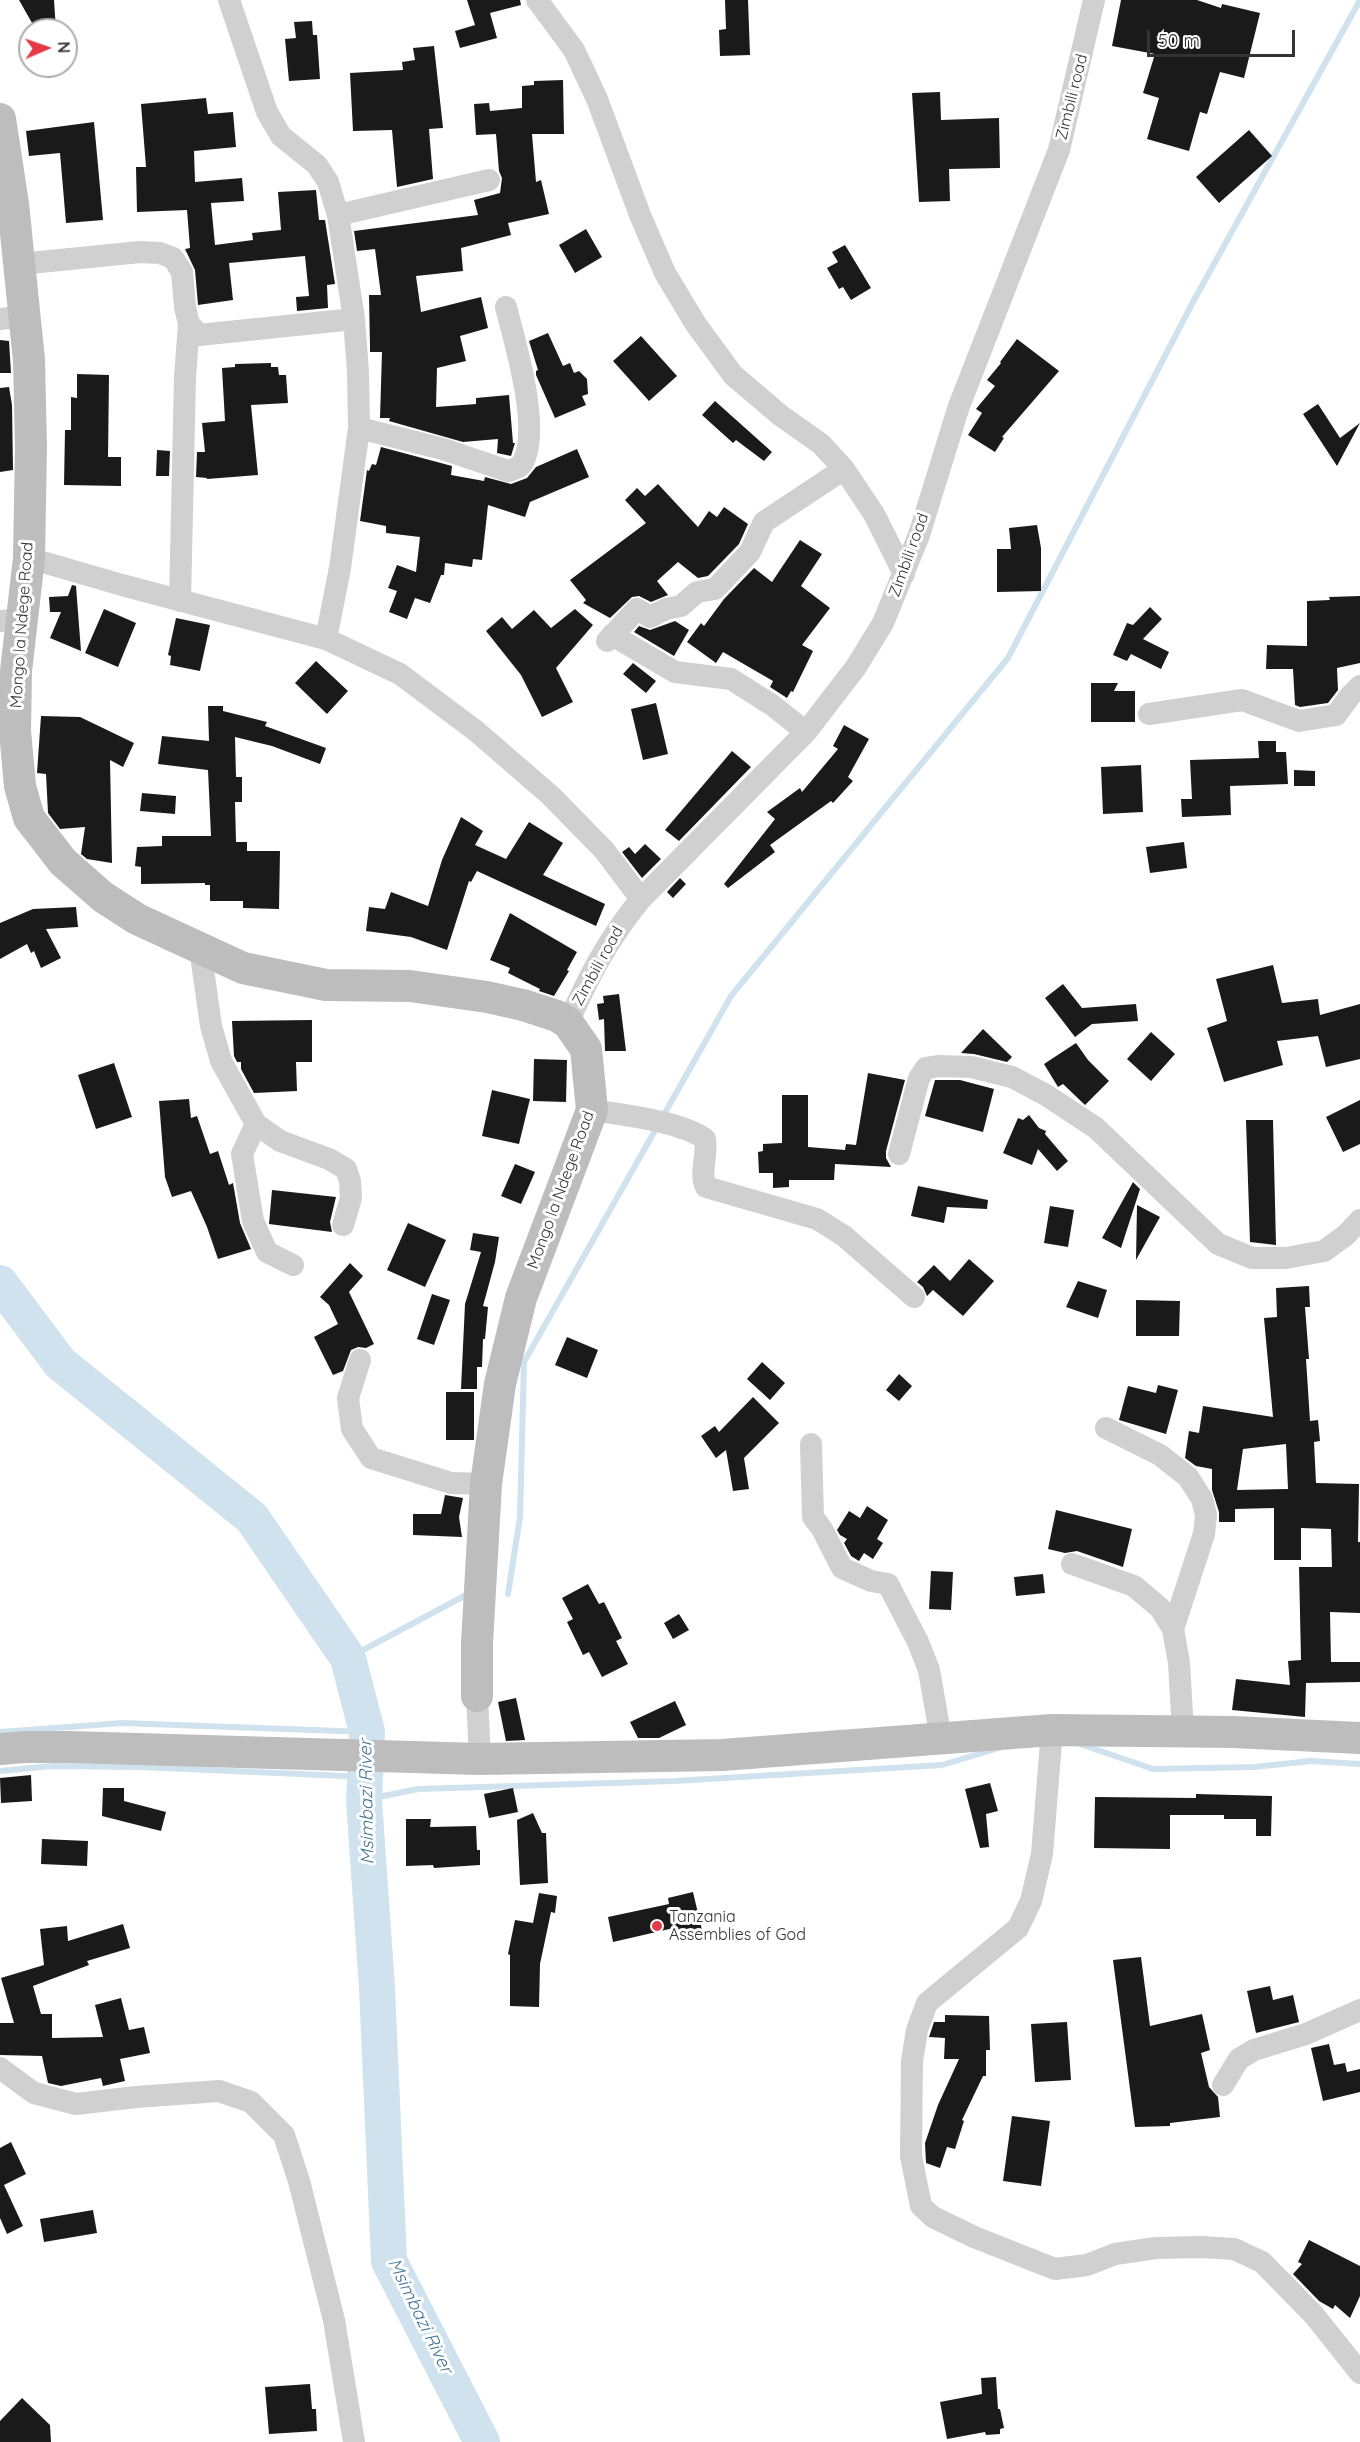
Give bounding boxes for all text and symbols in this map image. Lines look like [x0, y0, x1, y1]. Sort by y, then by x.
north arrow [18, 18, 78, 78]
scale bar [1150, 18, 1298, 56]
text: 50 m [1158, 29, 1200, 52]
text: N [54, 41, 74, 54]
street label: Zimbili road [1052, 52, 1092, 142]
street label: Zimbili road [885, 510, 933, 600]
street label: Mongo la Ndege Road [7, 541, 37, 709]
street label: Zimbili road [568, 923, 628, 1009]
street label: Mongo la Ndege Road [523, 1108, 599, 1272]
water label: Msimbazi River [355, 1739, 379, 1865]
place label: Tanzania Assemblies of God [669, 1907, 806, 1945]
marker: Tanzania Assemblies of God [650, 1919, 664, 1933]
water label: Msimbazi River [383, 2255, 457, 2377]

